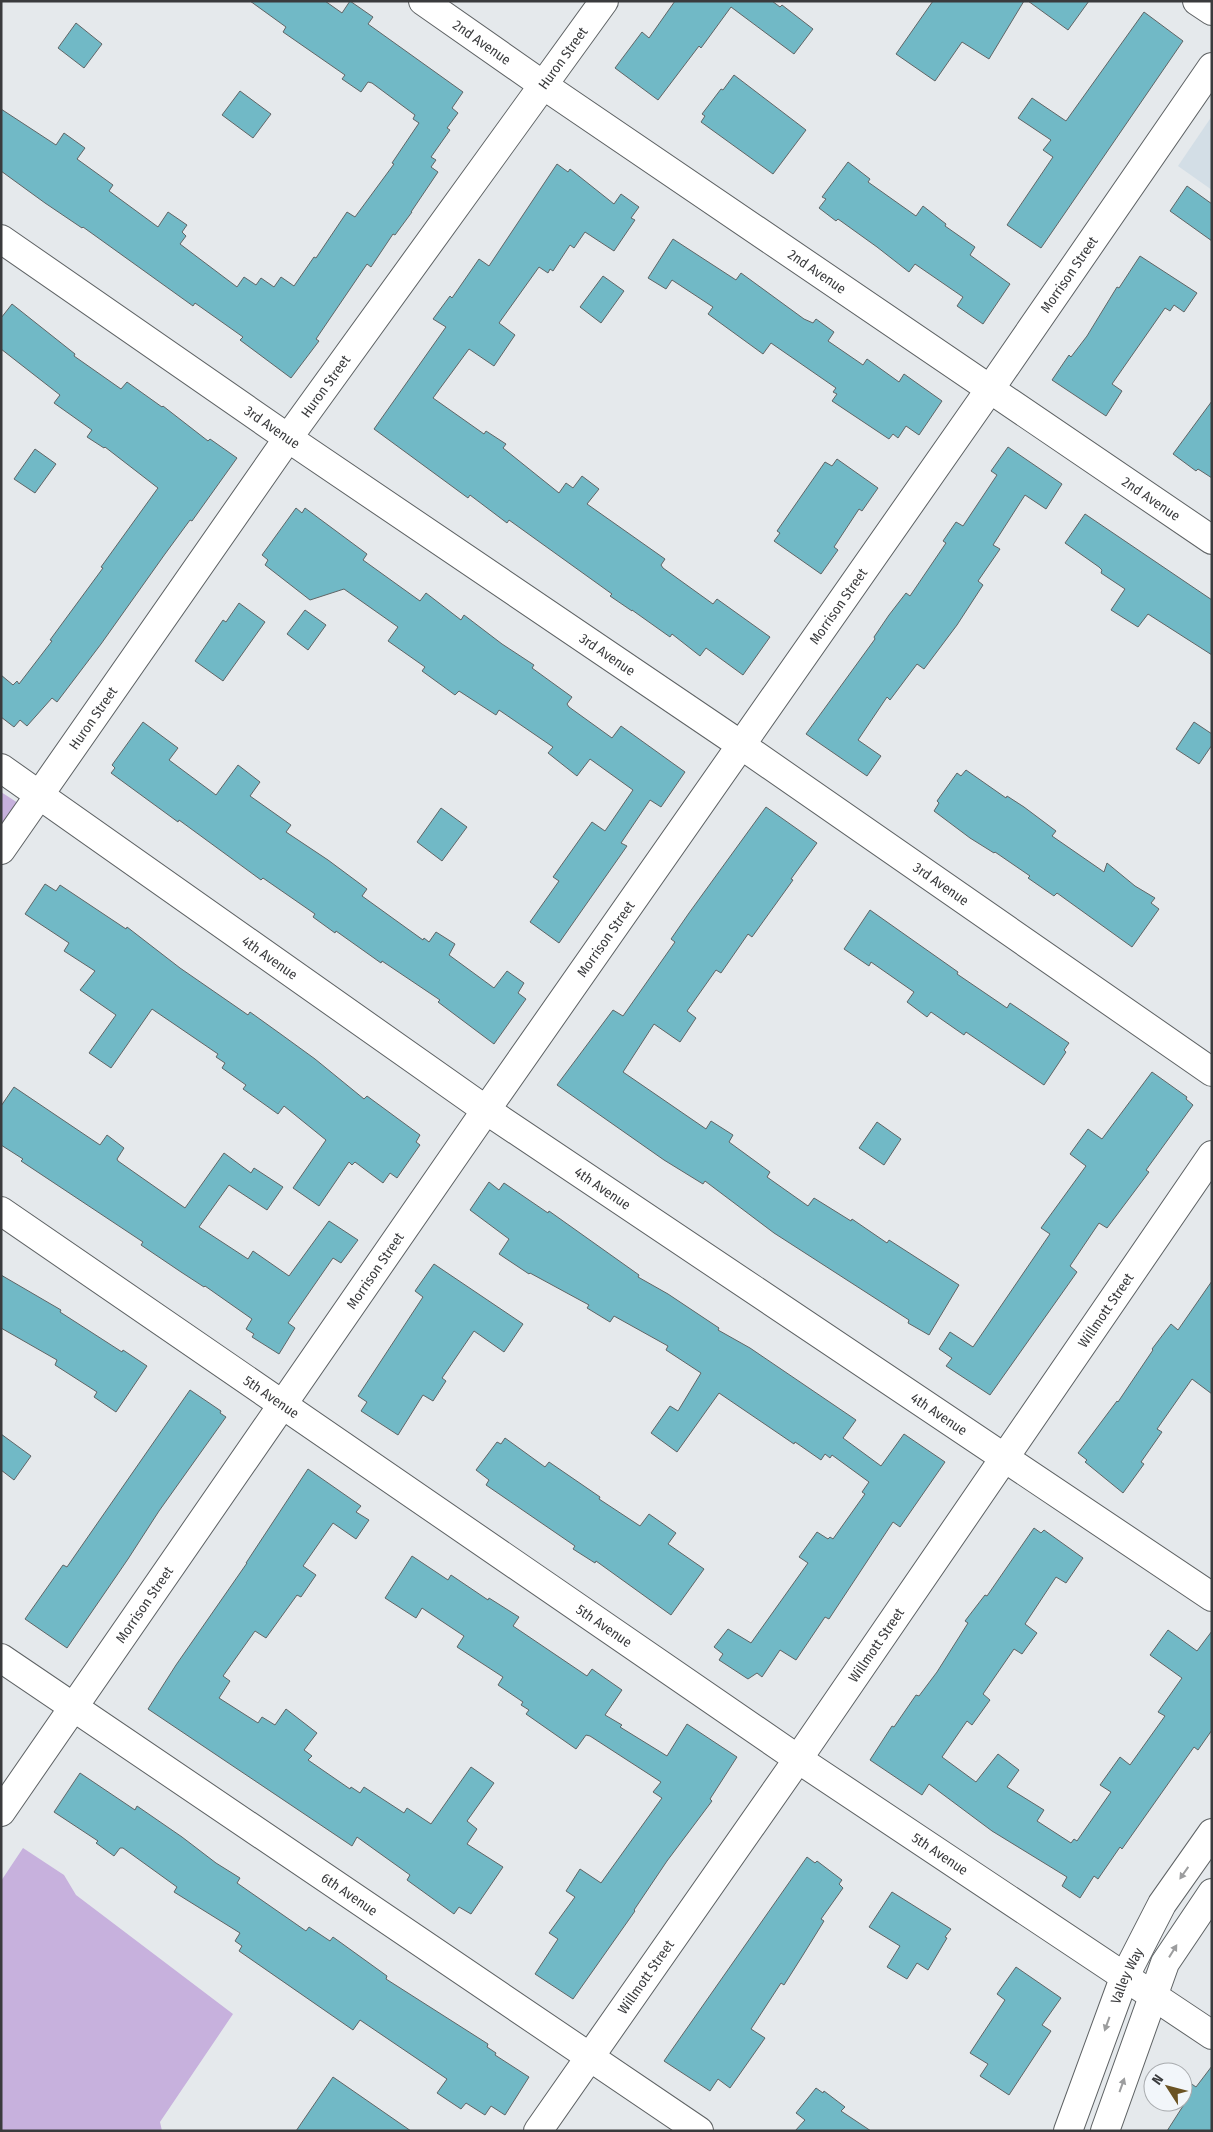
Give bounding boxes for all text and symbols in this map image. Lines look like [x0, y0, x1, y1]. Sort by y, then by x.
street label: 2nd Avenue [450, 17, 514, 69]
street label: Huron Street [535, 24, 592, 93]
street label: Morrison Street [1037, 233, 1102, 316]
street label: 2nd Avenue [785, 246, 849, 298]
street label: Huron Street [298, 352, 354, 421]
street label: 3rd Avenue [241, 402, 303, 453]
street label: 2nd Avenue [1119, 473, 1183, 525]
street label: Morrison Street [806, 565, 871, 648]
street label: 3rd Avenue [576, 630, 638, 680]
street label: Huron Street [66, 683, 121, 753]
street label: 3rd Avenue [910, 859, 972, 910]
street label: Morrison Street [574, 897, 639, 981]
street label: 4th Avenue [238, 933, 301, 983]
street label: 4th Avenue [571, 1164, 634, 1214]
street label: Morrison Street [343, 1229, 408, 1312]
street label: Willmott Street [1075, 1270, 1138, 1351]
street label: 5th Avenue [240, 1372, 302, 1422]
street label: 4th Avenue [907, 1389, 970, 1439]
street label: Morrison Street [112, 1563, 177, 1646]
street label: 5th Avenue [573, 1601, 635, 1651]
street label: Willmott Street [845, 1605, 908, 1686]
street label: 5th Avenue [909, 1829, 971, 1879]
one-way arrow [1179, 1866, 1189, 1880]
street label: 6th Avenue [318, 1870, 381, 1920]
street label: Willmott Street [614, 1937, 678, 2018]
street label: Valley Way [1107, 1944, 1147, 2006]
one-way arrow [1168, 1944, 1178, 1957]
one-way arrow [1103, 2016, 1110, 2031]
north arrow [1143, 2062, 1193, 2112]
text: N [1149, 2071, 1167, 2088]
one-way arrow [1118, 2077, 1126, 2092]

